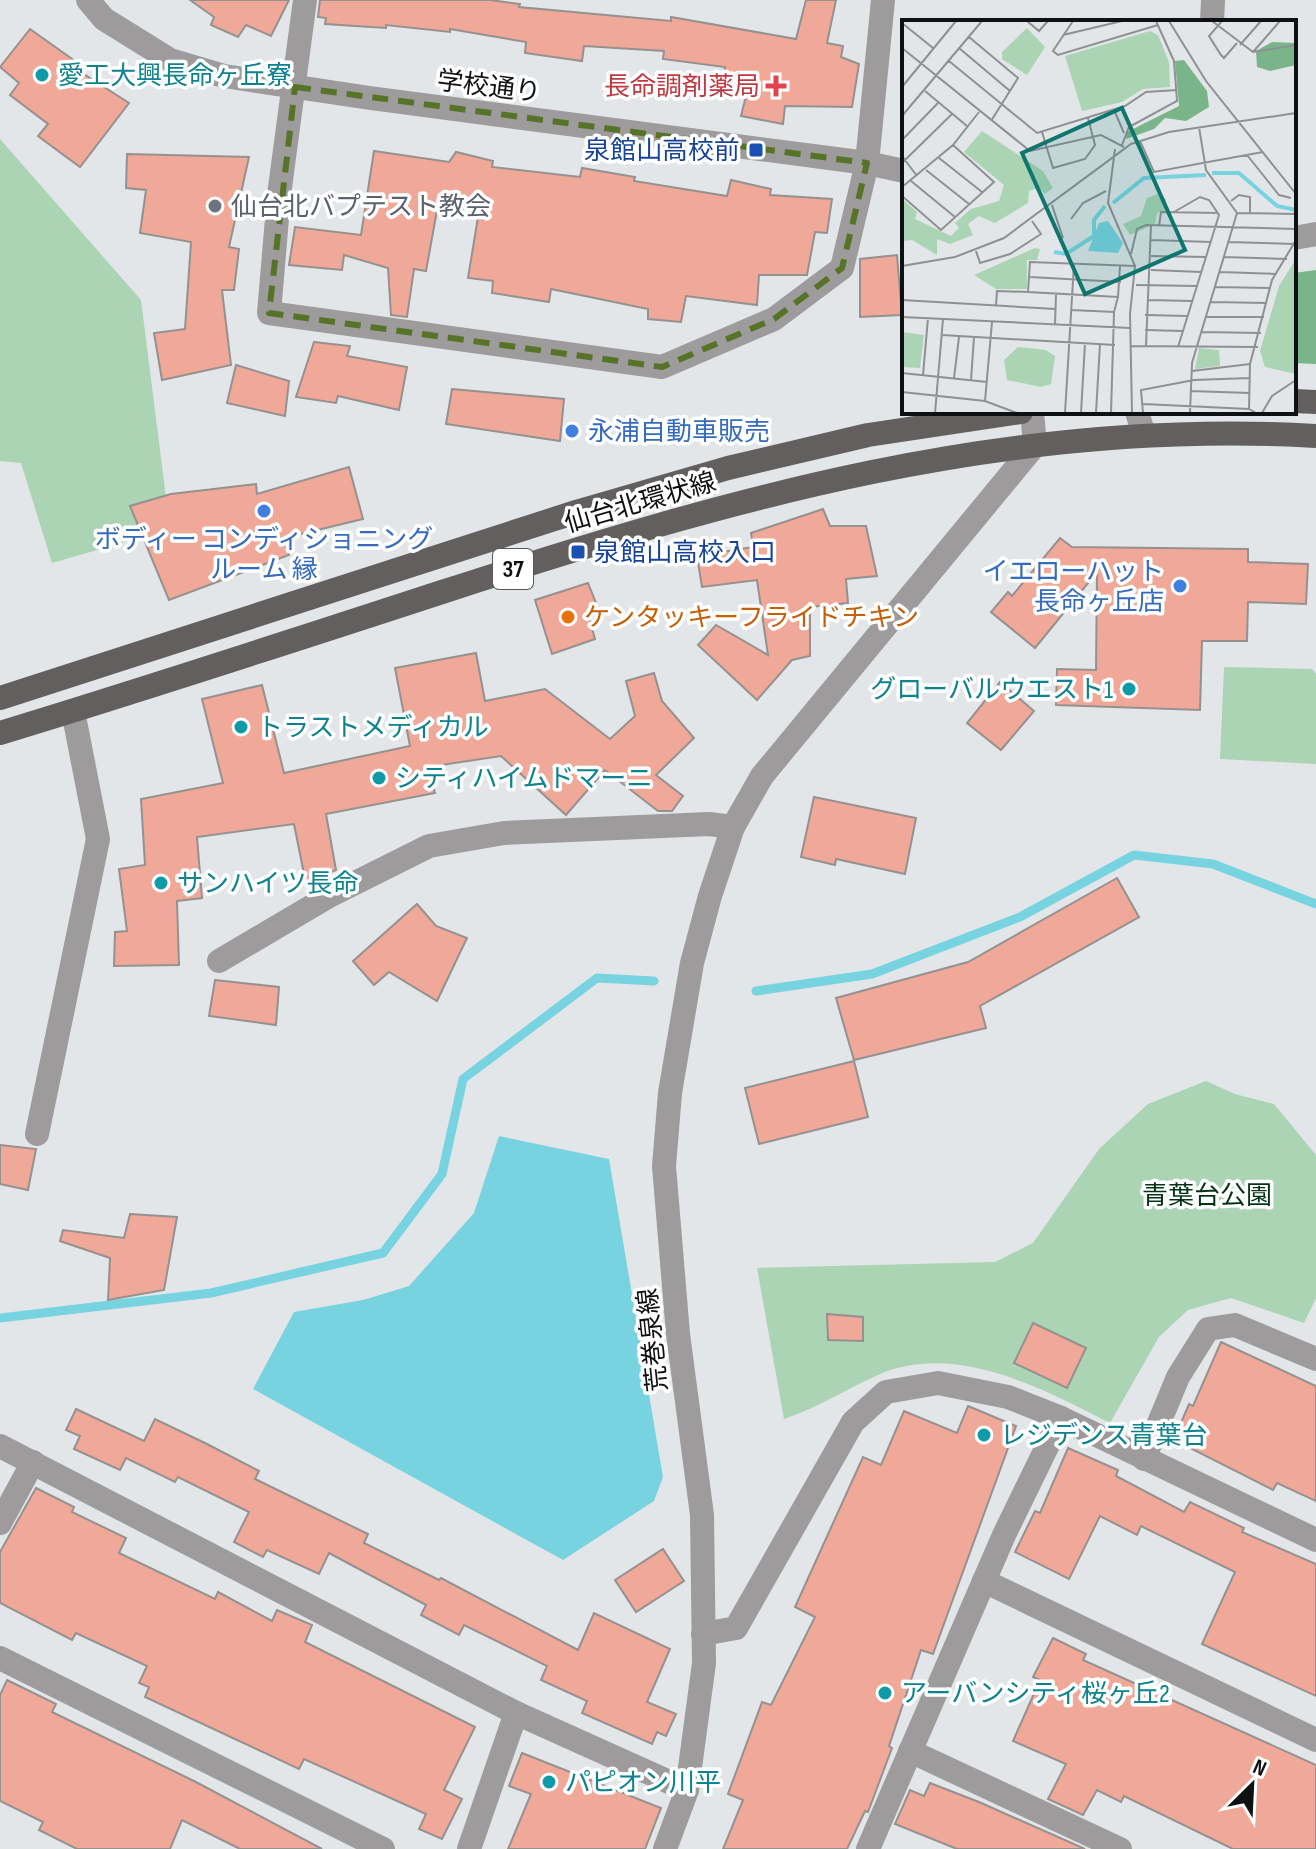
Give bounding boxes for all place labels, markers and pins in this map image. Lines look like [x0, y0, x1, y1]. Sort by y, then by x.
place label: 愛工大興長命ヶ丘寮 [58, 61, 292, 92]
marker: 愛工大興長命ヶ丘寮 [33, 66, 51, 84]
place label: 長命調剤薬局 [604, 72, 760, 103]
marker: 長命調剤薬局 [767, 77, 785, 95]
place label: 泉館山高校前 [584, 136, 740, 167]
marker: 泉館山高校前 [747, 141, 765, 159]
place label: 仙台北バプテスト教会 [231, 192, 491, 223]
marker: 仙台北バプテスト教会 [206, 197, 224, 215]
place label: 永浦自動車販売 [588, 417, 770, 448]
marker: 永浦自動車販売 [563, 422, 581, 440]
marker: ボディー コンディショニング ルーム 縁 [255, 502, 273, 520]
place label: ボディー コンディショニング ルーム 縁 [95, 525, 433, 586]
place label: 泉館山高校入口 [594, 538, 776, 569]
marker: 泉館山高校入口 [569, 543, 587, 561]
place label: イエローハット 長命ヶ丘店 [983, 557, 1164, 618]
marker: イエローハット 長命ヶ丘店 [1171, 577, 1189, 595]
place label: ケンタッキーフライドチキン [584, 603, 919, 634]
marker: ケンタッキーフライドチキン [559, 608, 577, 626]
place label: グローバルウエスト1 [870, 675, 1113, 706]
marker: グローバルウエスト1 [1120, 680, 1138, 698]
place label: トラストメディカル [257, 713, 489, 744]
marker: トラストメディカル [232, 718, 250, 736]
place label: シティハイムドマーニ [395, 764, 652, 795]
marker: シティハイムドマーニ [370, 769, 388, 787]
place label: サンハイツ長命 [177, 869, 358, 900]
marker: サンハイツ長命 [152, 874, 170, 892]
place label: レジデンス青葉台 [1000, 1421, 1207, 1452]
marker: レジデンス青葉台 [975, 1426, 993, 1444]
place label: アーバンシティ桜ヶ丘2 [901, 1679, 1170, 1710]
marker: アーバンシティ桜ヶ丘2 [876, 1684, 894, 1702]
place label: パピオン川平 [565, 1768, 721, 1799]
marker: パピオン川平 [540, 1773, 558, 1791]

